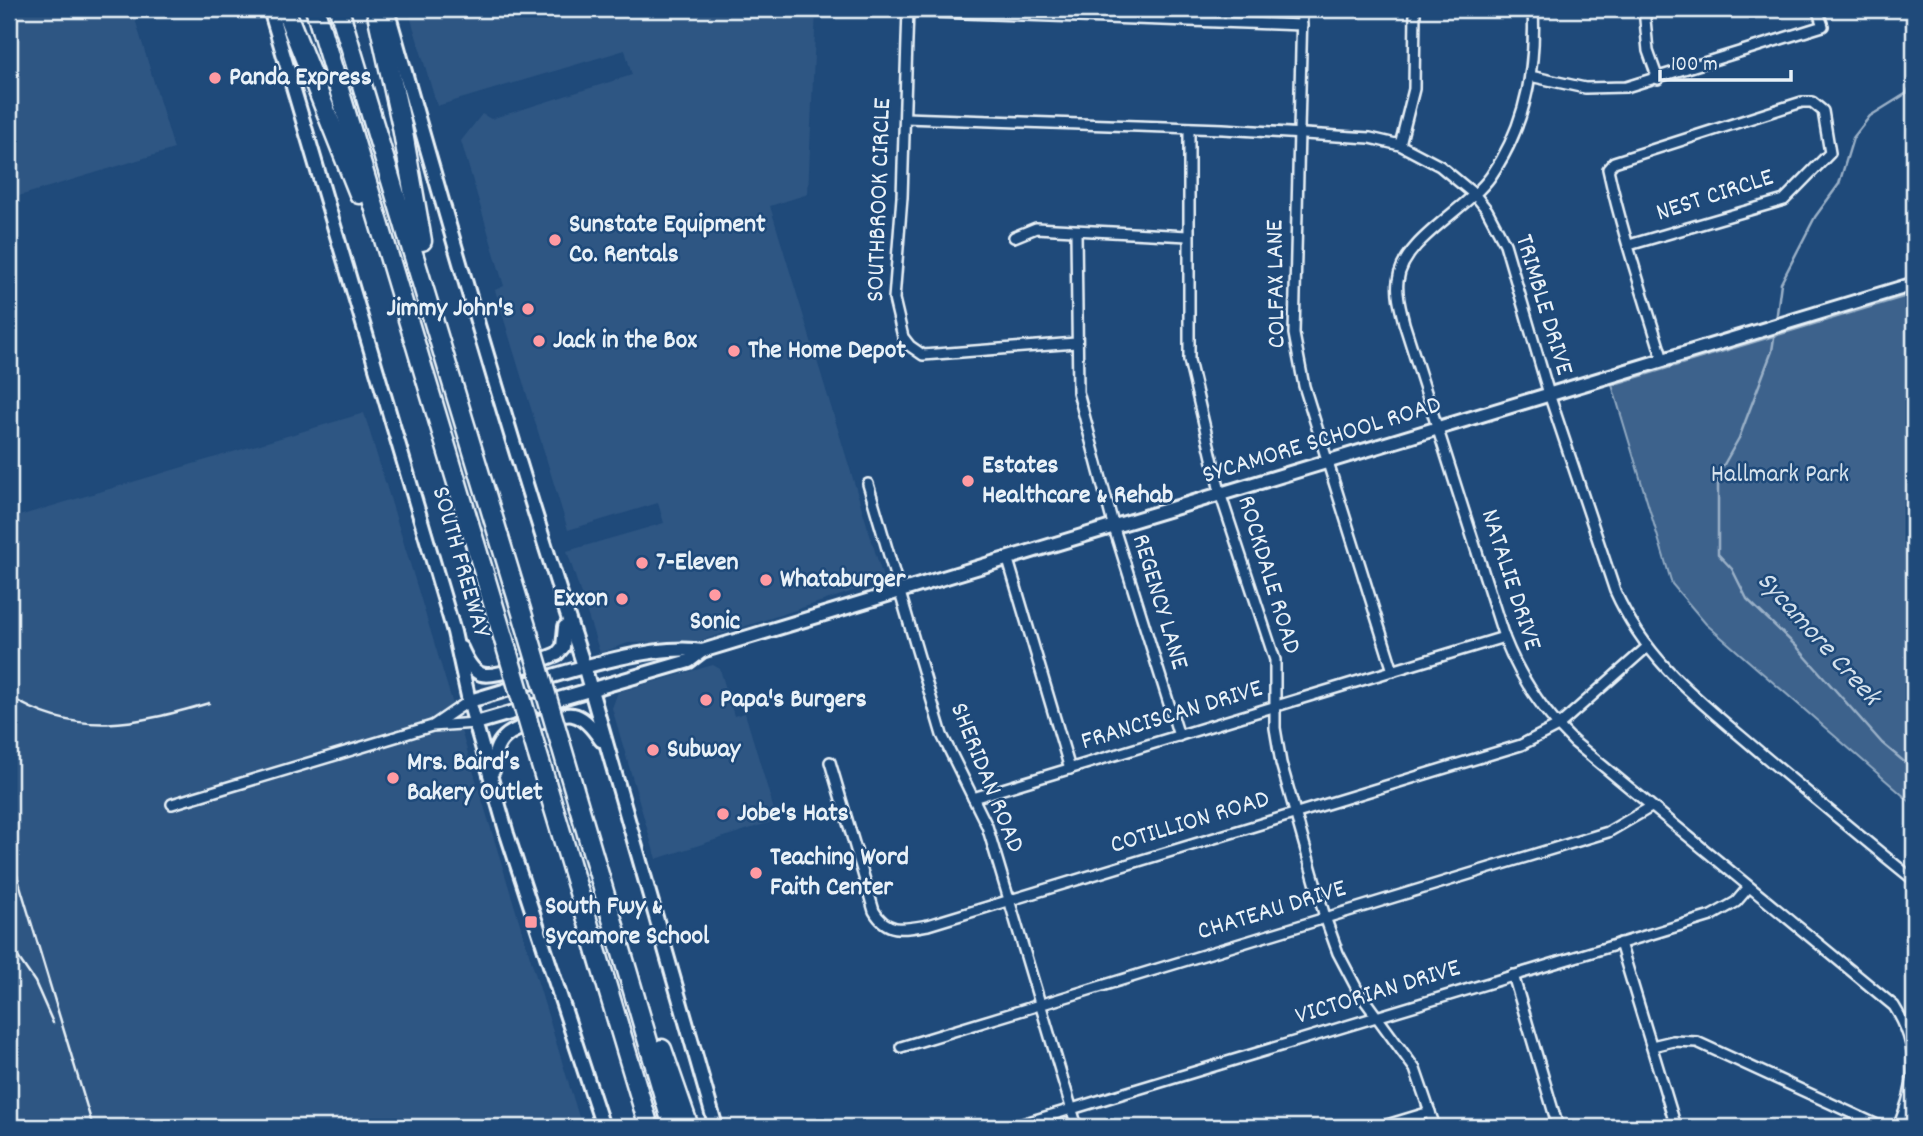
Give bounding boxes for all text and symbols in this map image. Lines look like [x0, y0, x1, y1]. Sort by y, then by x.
scale bar [1660, 38, 1792, 82]
text: 100 m [1671, 51, 1718, 81]
place label: Panda Express [229, 60, 372, 97]
marker: Panda Express [207, 70, 223, 86]
street label: SOUTHBROOK CIRCLE [858, 97, 902, 303]
street label: NEST CIRCLE [1652, 160, 1779, 232]
place label: Sunstate Equipment Co. Rentals [569, 207, 766, 274]
street label: COLFAX LANE [1257, 219, 1297, 349]
street label: TRIMBLE DRIVE [1504, 230, 1582, 380]
marker: Sunstate Equipment Co. Rentals [547, 232, 563, 248]
place label: Jimmy John's [387, 291, 514, 328]
marker: Jimmy John's [520, 301, 536, 317]
place label: Jack in the Box [553, 323, 697, 360]
marker: Jack in the Box [531, 333, 547, 349]
place label: The Home Depot [748, 333, 906, 370]
marker: The Home Depot [726, 343, 742, 359]
street label: SYCAMORE SCHOOL ROAD [1198, 387, 1446, 495]
place label: Estates Healthcare & Rehab [982, 448, 1173, 515]
park label: Hallmark Park [1711, 457, 1849, 494]
marker: Estates Healthcare & Rehab [960, 473, 976, 489]
street label: SOUTH FREEWAY [421, 482, 500, 643]
street label: ROCKDALE ROAD [1226, 491, 1310, 659]
street label: NATALIE DRIVE [1470, 505, 1550, 656]
street label: REGENCY LANE [1121, 530, 1197, 675]
place label: 7-Eleven [656, 545, 739, 582]
marker: 7-Eleven [634, 555, 650, 571]
place label: Whataburger [780, 562, 906, 599]
water label: Sycamore Creek [1746, 564, 1890, 718]
marker: Whataburger [758, 572, 774, 588]
place label: Exxon [553, 581, 608, 618]
marker: Sonic [707, 587, 723, 603]
marker: Exxon [614, 591, 630, 607]
place label: Sonic [690, 604, 740, 641]
street label: FRANCISCAN DRIVE [1077, 671, 1267, 761]
place label: Papa's Burgers [720, 682, 867, 719]
marker: Papa's Burgers [698, 692, 714, 708]
street label: SHERIDAN ROAD [939, 697, 1033, 859]
place label: Subway [667, 732, 742, 769]
marker: Subway [645, 742, 661, 758]
place label: Mrs. Baird’s Bakery Outlet [407, 745, 543, 812]
marker: Mrs. Baird’s Bakery Outlet [385, 770, 401, 786]
street label: COTILLION ROAD [1106, 781, 1274, 865]
place label: Jobe's Hats [737, 796, 849, 833]
marker: Jobe's Hats [715, 806, 731, 822]
place label: Teaching Word Faith Center [770, 840, 909, 907]
marker: Teaching Word Faith Center [748, 865, 764, 881]
street label: CHATEAU DRIVE [1193, 871, 1351, 951]
place label: South Fwy & Sycamore School [545, 889, 710, 956]
marker: South Fwy & Sycamore School [523, 914, 539, 930]
street label: VICTORIAN DRIVE [1291, 950, 1465, 1036]

